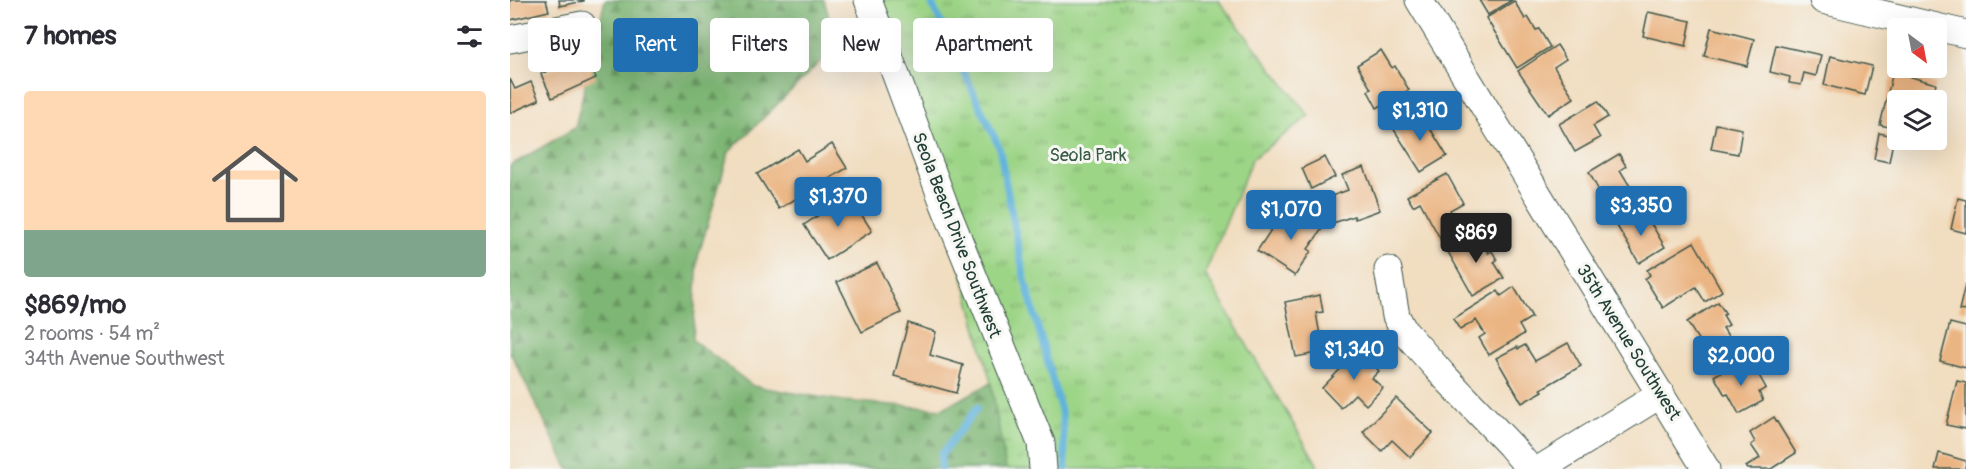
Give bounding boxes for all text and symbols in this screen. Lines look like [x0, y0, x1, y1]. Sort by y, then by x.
chip: Buy [528, 18, 601, 72]
chip: Rent [613, 18, 698, 72]
chip: Filters [710, 18, 809, 72]
chip: New [821, 18, 901, 72]
chip: Apartment [913, 18, 1053, 72]
north arrow [1887, 18, 1947, 78]
map controls [1887, 18, 1947, 150]
text: 7 homes [24, 20, 116, 52]
icon: filters [453, 20, 486, 53]
button: layers [1887, 90, 1947, 150]
pin: $1,310 [1371, 91, 1469, 142]
text: $1,310 [1392, 98, 1448, 123]
street label: Seola Beach Drive Southwest [907, 129, 1007, 342]
icon: home [201, 130, 309, 238]
park label: Seola Park [1049, 144, 1127, 167]
pin: $1,370 [789, 177, 887, 228]
text: $1,370 [808, 184, 868, 209]
pin: $3,350 [1592, 186, 1690, 237]
pin: $1,070 [1242, 190, 1340, 241]
text: $3,350 [1610, 193, 1672, 218]
text: $1,070 [1260, 197, 1322, 222]
pin: $869 [1440, 213, 1512, 264]
text: $869 [1455, 220, 1497, 245]
street label: 35th Avenue Southwest [1571, 260, 1686, 425]
text: $869/mo [24, 289, 126, 321]
text: 2 rooms · 54 m² [24, 321, 160, 346]
pin: $1,340 [1305, 330, 1403, 381]
pin: $2,000 [1692, 336, 1790, 387]
text: $1,340 [1324, 337, 1384, 362]
text: $2,000 [1707, 343, 1775, 368]
text: 34th Avenue Southwest [24, 346, 225, 371]

